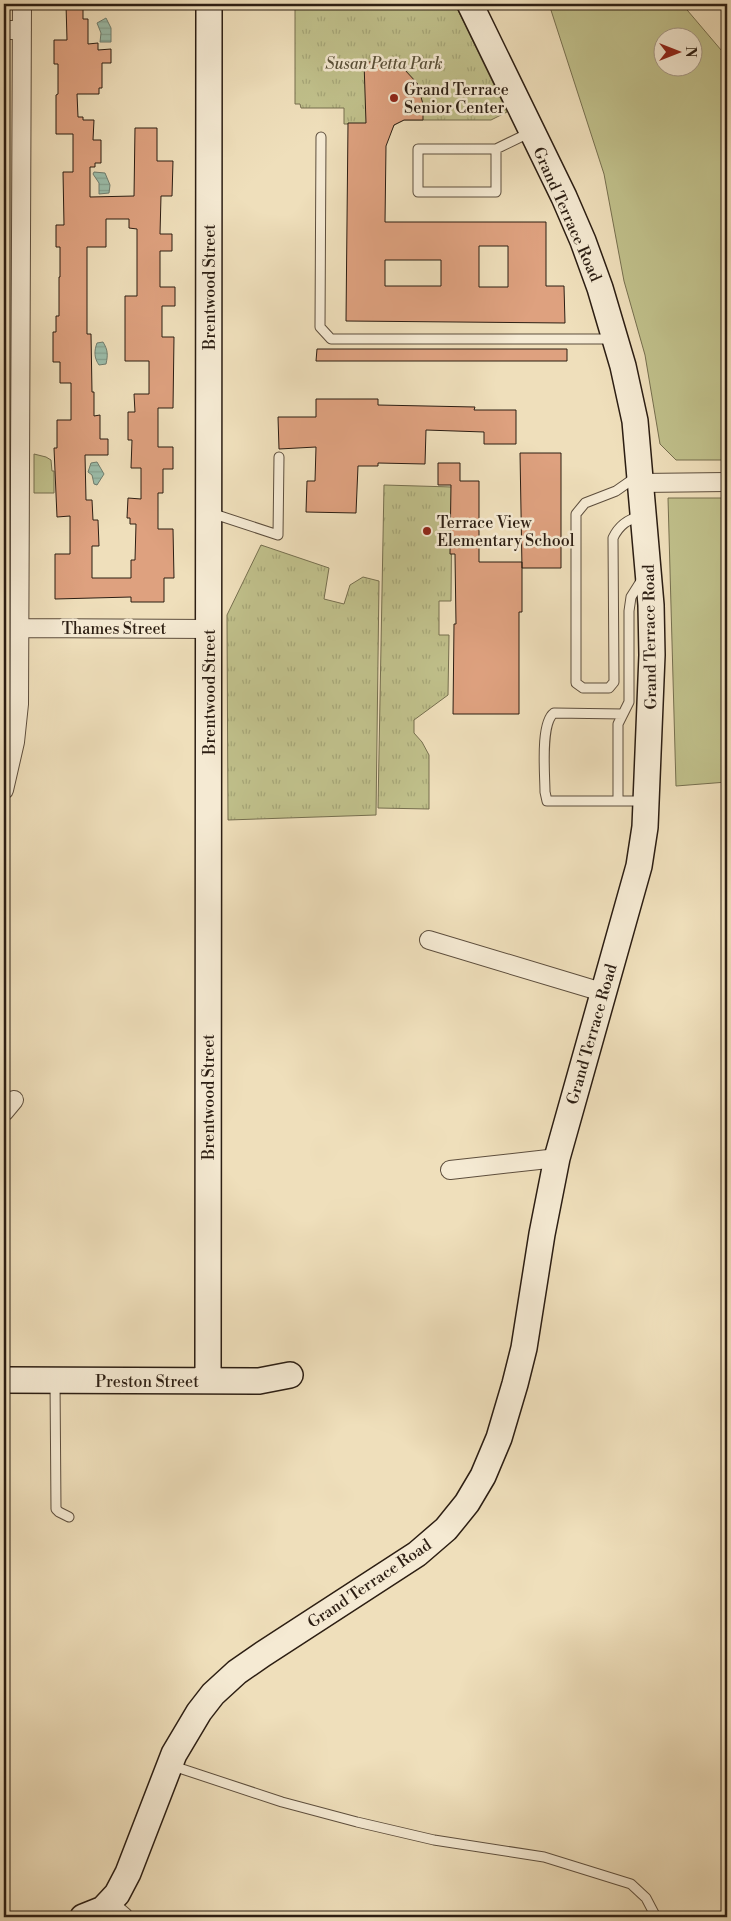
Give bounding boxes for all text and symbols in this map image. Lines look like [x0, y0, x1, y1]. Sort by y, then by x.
north arrow [654, 28, 704, 78]
text: N [681, 46, 699, 58]
park label: Susan Petta Park [325, 54, 443, 74]
place label: Grand Terrace Senior Center [404, 80, 509, 118]
marker: Grand Terrace Senior Center [388, 92, 400, 104]
street label: Grand Terrace Road [528, 144, 606, 285]
street label: Brentwood Street [200, 224, 220, 351]
place label: Terrace View Elementary School [437, 513, 575, 551]
marker: Terrace View Elementary School [421, 525, 433, 537]
street label: Grand Terrace Road [639, 564, 661, 710]
street label: Thames Street [62, 619, 167, 639]
street label: Brentwood Street [200, 629, 220, 756]
street label: Grand Terrace Road [562, 962, 622, 1107]
street label: Brentwood Street [199, 1034, 219, 1161]
street label: Preston Street [95, 1372, 199, 1392]
street label: Grand Terrace Road [304, 1535, 435, 1633]

